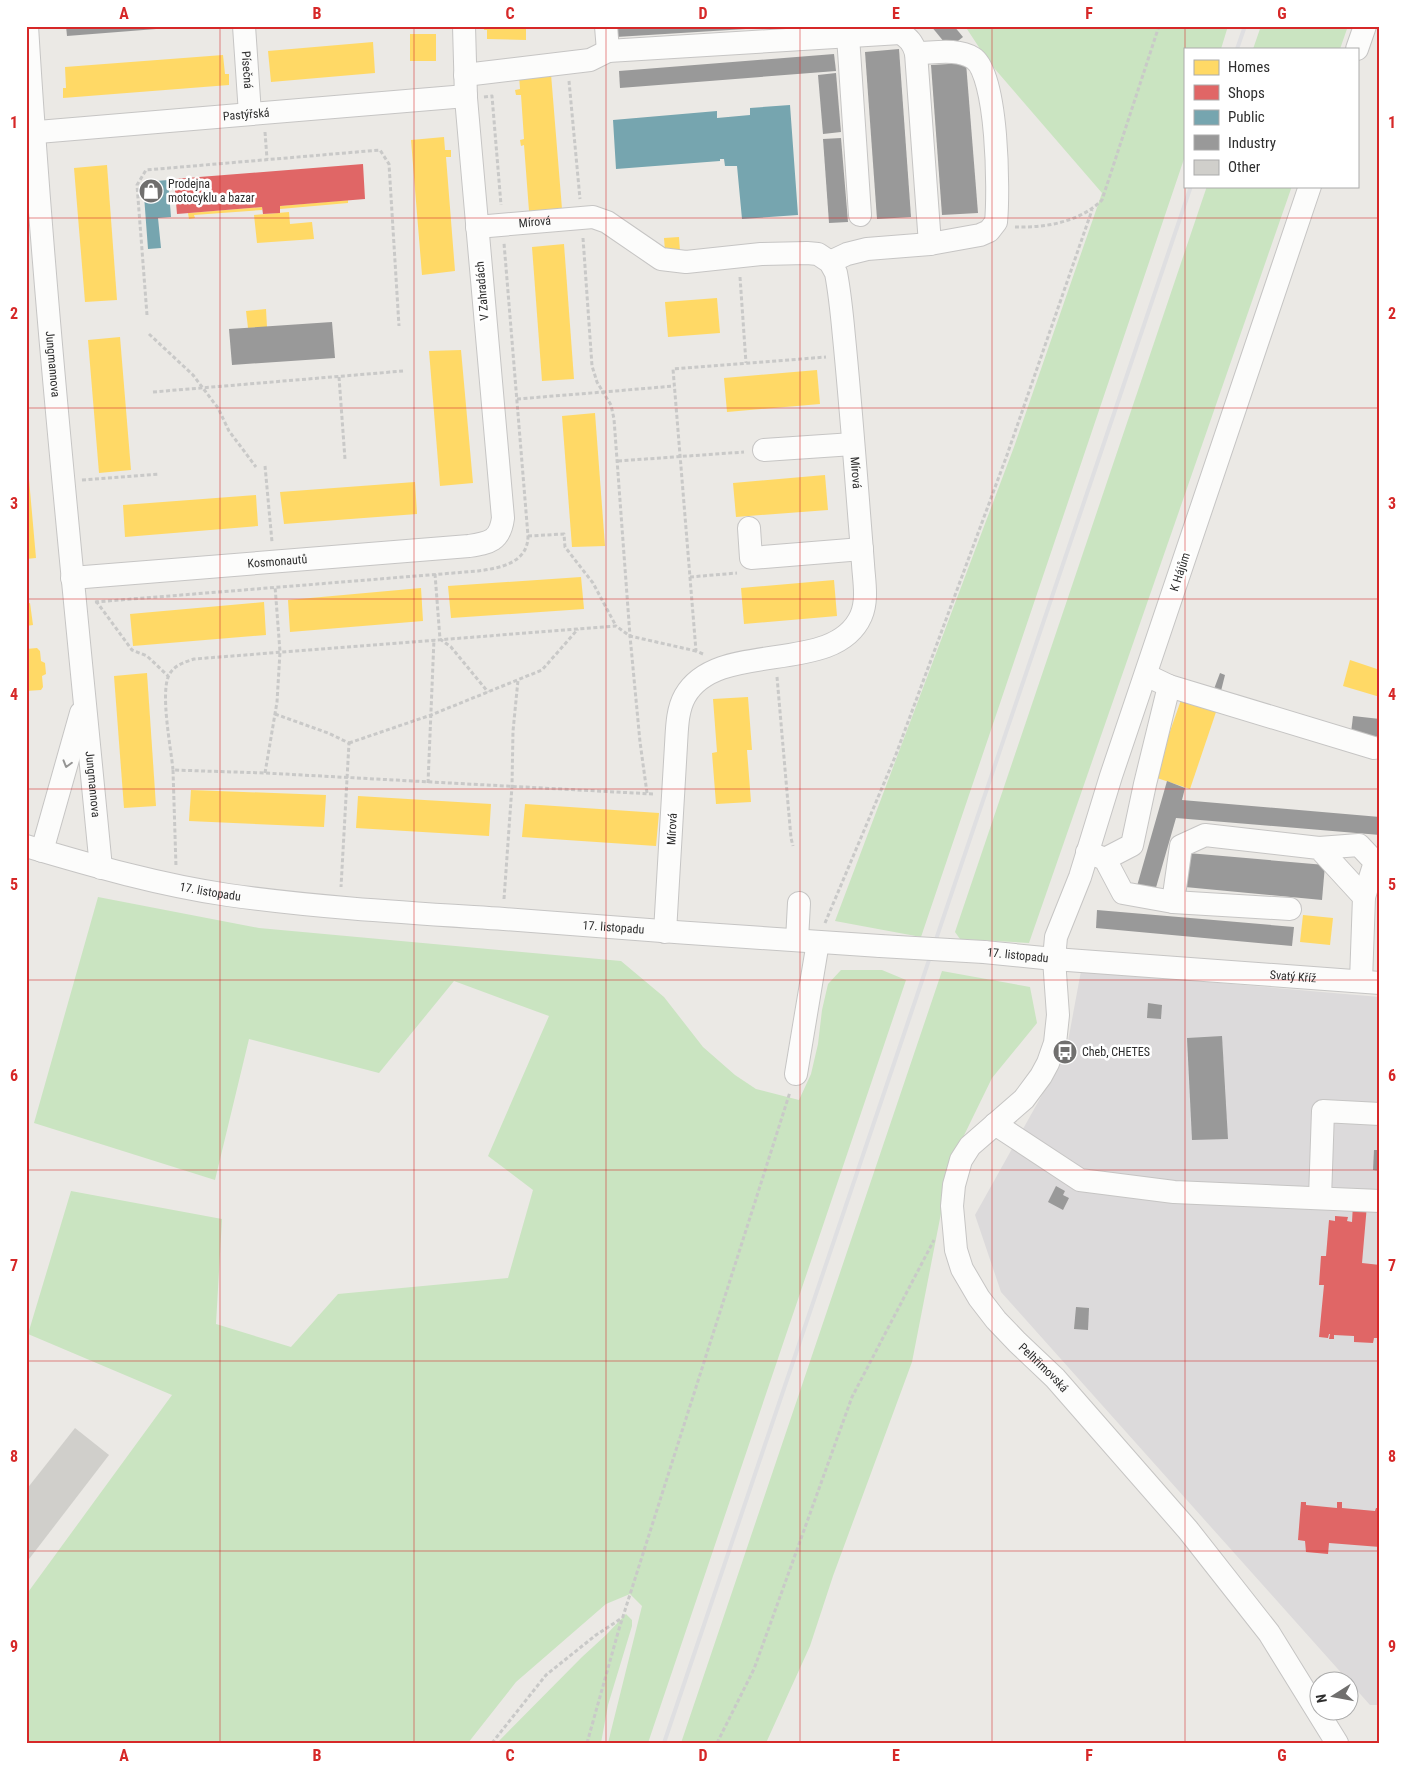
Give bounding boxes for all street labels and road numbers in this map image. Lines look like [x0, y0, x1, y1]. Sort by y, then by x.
street label: Písečná [239, 51, 255, 89]
street label: Pastýřská [222, 106, 270, 123]
street label: Mírová [518, 214, 552, 230]
street label: V Zahradách [472, 261, 492, 321]
street label: Jungmannova [43, 330, 63, 398]
street label: Mírová [848, 456, 864, 489]
street label: K Hájům [1167, 551, 1193, 593]
street label: Kosmonautů [247, 552, 308, 571]
street label: Jungmannova [83, 750, 103, 818]
street label: Mírová [664, 812, 680, 845]
street label: 17. listopadu [178, 880, 242, 904]
street label: 17. listopadu [582, 918, 645, 937]
street label: 17. listopadu [986, 945, 1049, 965]
street label: Svatý Kříž [1269, 968, 1317, 985]
street label: Pelhřimovská [1016, 1340, 1071, 1395]

